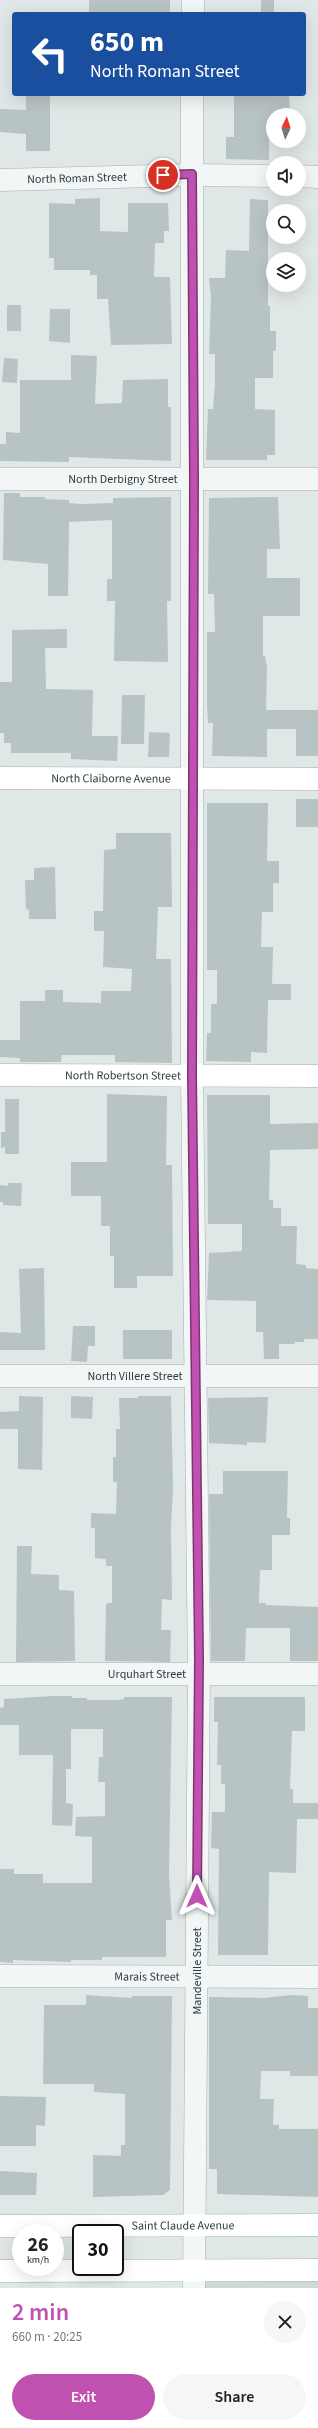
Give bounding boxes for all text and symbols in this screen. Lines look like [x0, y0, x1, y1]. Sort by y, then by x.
text: 650 m [90, 22, 164, 62]
icon: left [24, 28, 76, 80]
text: North Roman Street [90, 59, 239, 84]
north arrow [266, 108, 306, 148]
map controls [266, 108, 306, 292]
button: sound [266, 156, 306, 196]
pin [146, 158, 180, 192]
icon: arrive [152, 164, 174, 186]
street label: North Roman Street [27, 168, 127, 188]
button: search [266, 204, 306, 244]
button: layers [266, 252, 306, 292]
street label: North Derbigny Street [68, 471, 178, 488]
street label: North Claiborne Avenue [51, 770, 171, 787]
street label: North Robertson Street [65, 1067, 181, 1084]
street label: North Villere Street [87, 1368, 183, 1385]
street label: Urquhart Street [108, 1666, 186, 1683]
position arrow [176, 1875, 218, 1917]
street label: Mandeville Street [189, 1927, 206, 2015]
street label: Marais Street [114, 1968, 180, 1985]
street label: Saint Claude Avenue [131, 2217, 235, 2234]
speed limit sign: 30 [72, 2224, 124, 2276]
text: 26 [27, 2231, 49, 2259]
text: km/h [27, 2253, 49, 2267]
text: 2 min [12, 2295, 69, 2330]
button: close [264, 2301, 306, 2343]
text: 660 m · 20:25 [12, 2328, 82, 2346]
button: Exit [12, 2374, 155, 2420]
button: Share [163, 2374, 306, 2420]

